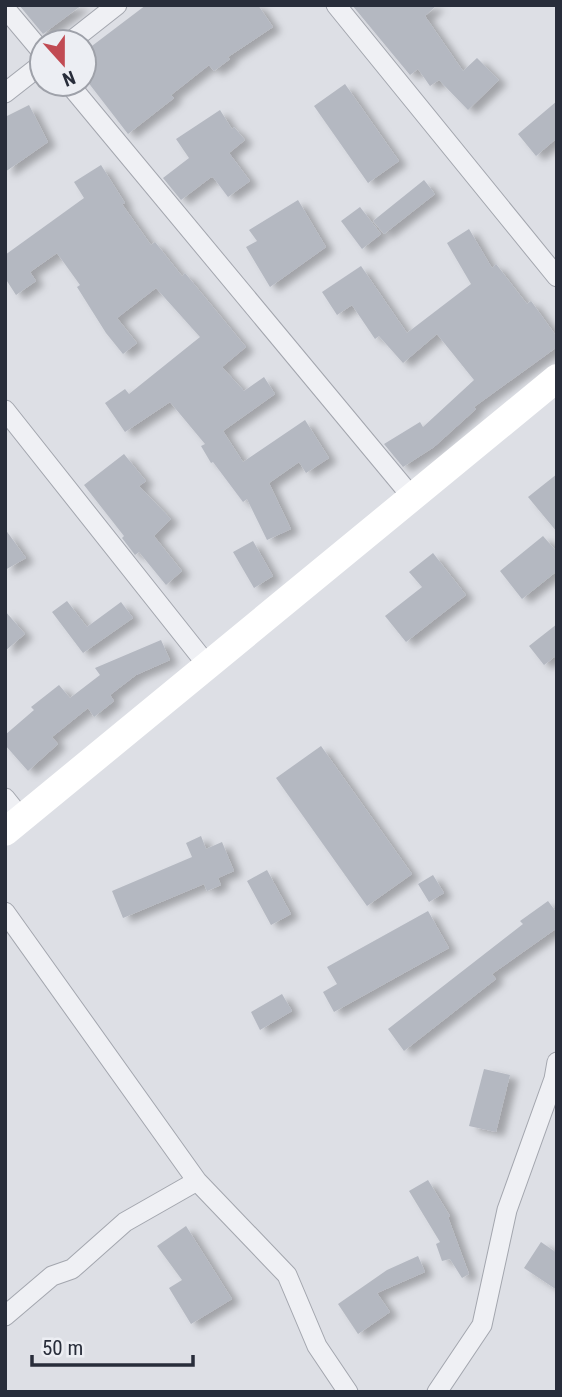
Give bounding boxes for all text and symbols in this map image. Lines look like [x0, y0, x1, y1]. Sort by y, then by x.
north arrow [28, 28, 98, 98]
text: N [59, 66, 78, 91]
scale bar [32, 1324, 192, 1368]
text: 50 m [42, 1336, 83, 1360]

